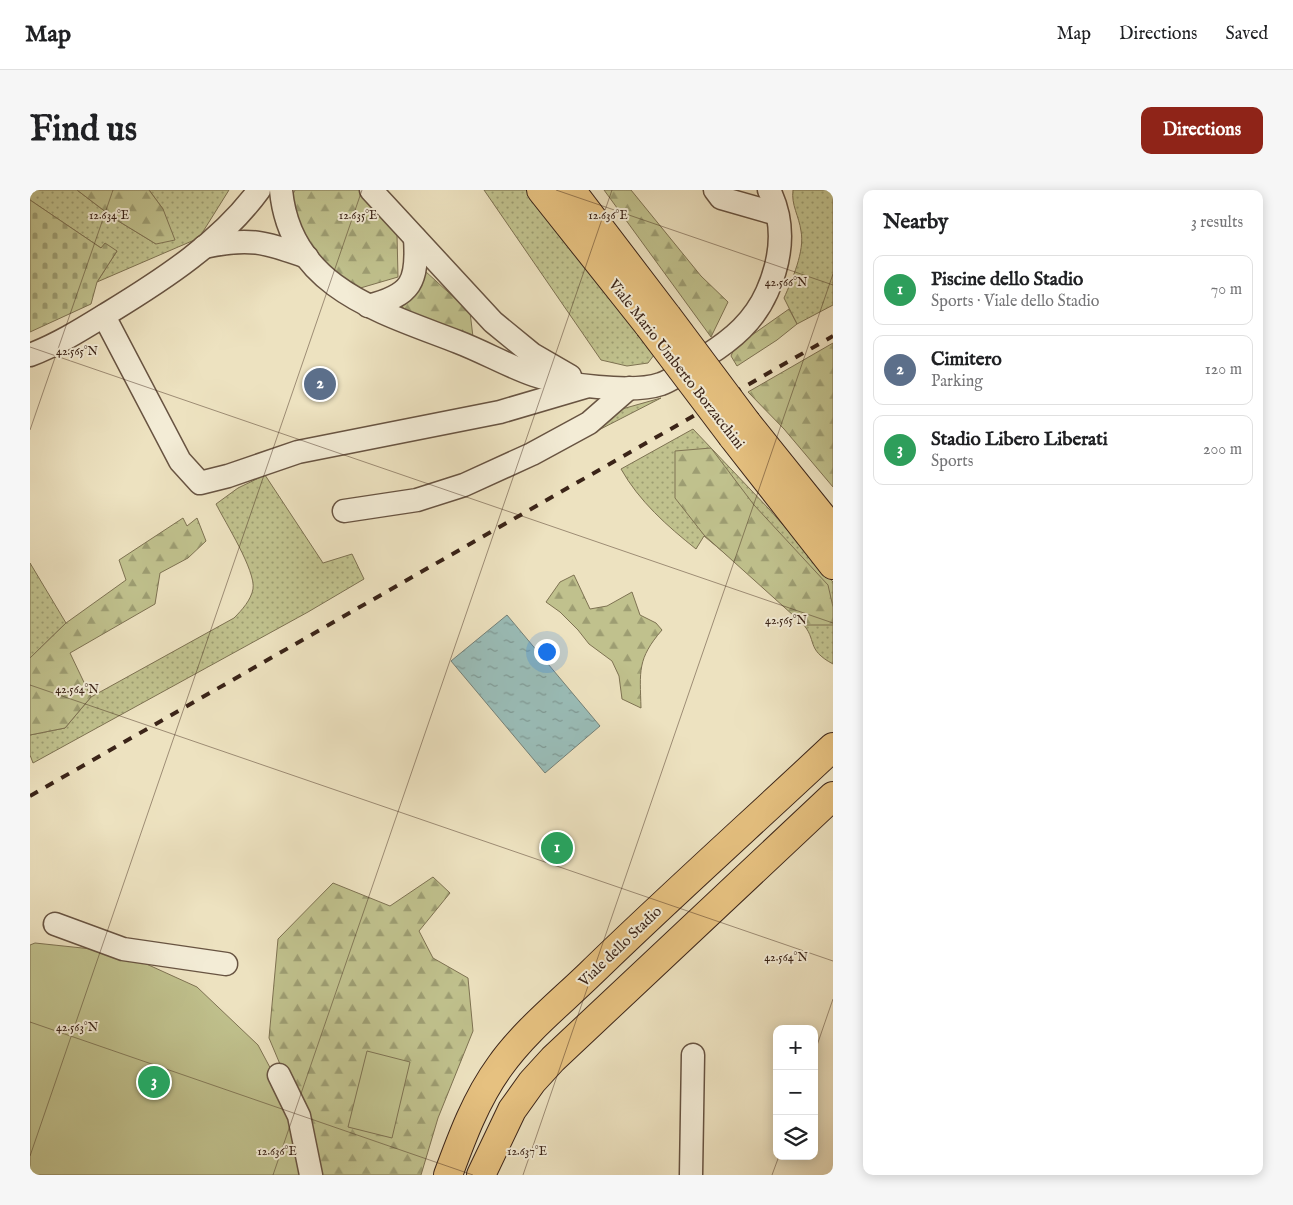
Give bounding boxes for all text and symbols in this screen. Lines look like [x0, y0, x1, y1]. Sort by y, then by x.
text: Map [25, 19, 71, 50]
text: Map [1057, 23, 1091, 46]
text: Directions [1119, 23, 1197, 46]
text: Saved [1225, 23, 1268, 46]
button: Directions [1141, 107, 1263, 154]
text: Find us [30, 108, 137, 153]
text: 12.634°E [89, 208, 129, 223]
text: 12.635°E [339, 208, 377, 223]
text: 12.636°E [588, 208, 628, 223]
text: Nearby [883, 209, 948, 236]
text: 3 results [1191, 213, 1243, 233]
text: Piscine dello Stadio [931, 268, 1083, 292]
street label: Viale Mario Umberto Borzacchini [604, 275, 749, 453]
text: 42.566°N [765, 275, 808, 290]
text: 1 [897, 280, 903, 300]
text: 70 m [1211, 280, 1242, 300]
text: Sports · Viale dello Stadio [931, 292, 1099, 312]
text: 42.565°N [56, 344, 99, 359]
text: Cimitero [931, 348, 1002, 372]
text: 2 [896, 360, 904, 380]
text: 120 m [1205, 360, 1242, 380]
pin: 2 [304, 365, 336, 403]
text: Parking [931, 372, 983, 392]
text: Stadio Libero Liberati [931, 428, 1108, 452]
text: 3 [897, 440, 903, 460]
text: 200 m [1203, 440, 1242, 460]
text: Sports [931, 452, 973, 472]
text: 42.565°N [765, 613, 808, 628]
your location [534, 639, 560, 665]
text: 42.564°N [55, 682, 99, 697]
pin: 1 [541, 829, 573, 867]
street label: Viale dello Stadio [574, 902, 666, 991]
text: 42.564°N [764, 950, 808, 965]
text: 42.563°N [56, 1020, 99, 1035]
map controls [773, 1025, 818, 1160]
button: + [773, 1025, 818, 1070]
pin: 3 [138, 1063, 170, 1101]
button: − [773, 1070, 818, 1115]
button: layers [773, 1115, 818, 1160]
text: 12.636°E [257, 1144, 297, 1159]
text: 12.637°E [507, 1144, 547, 1159]

